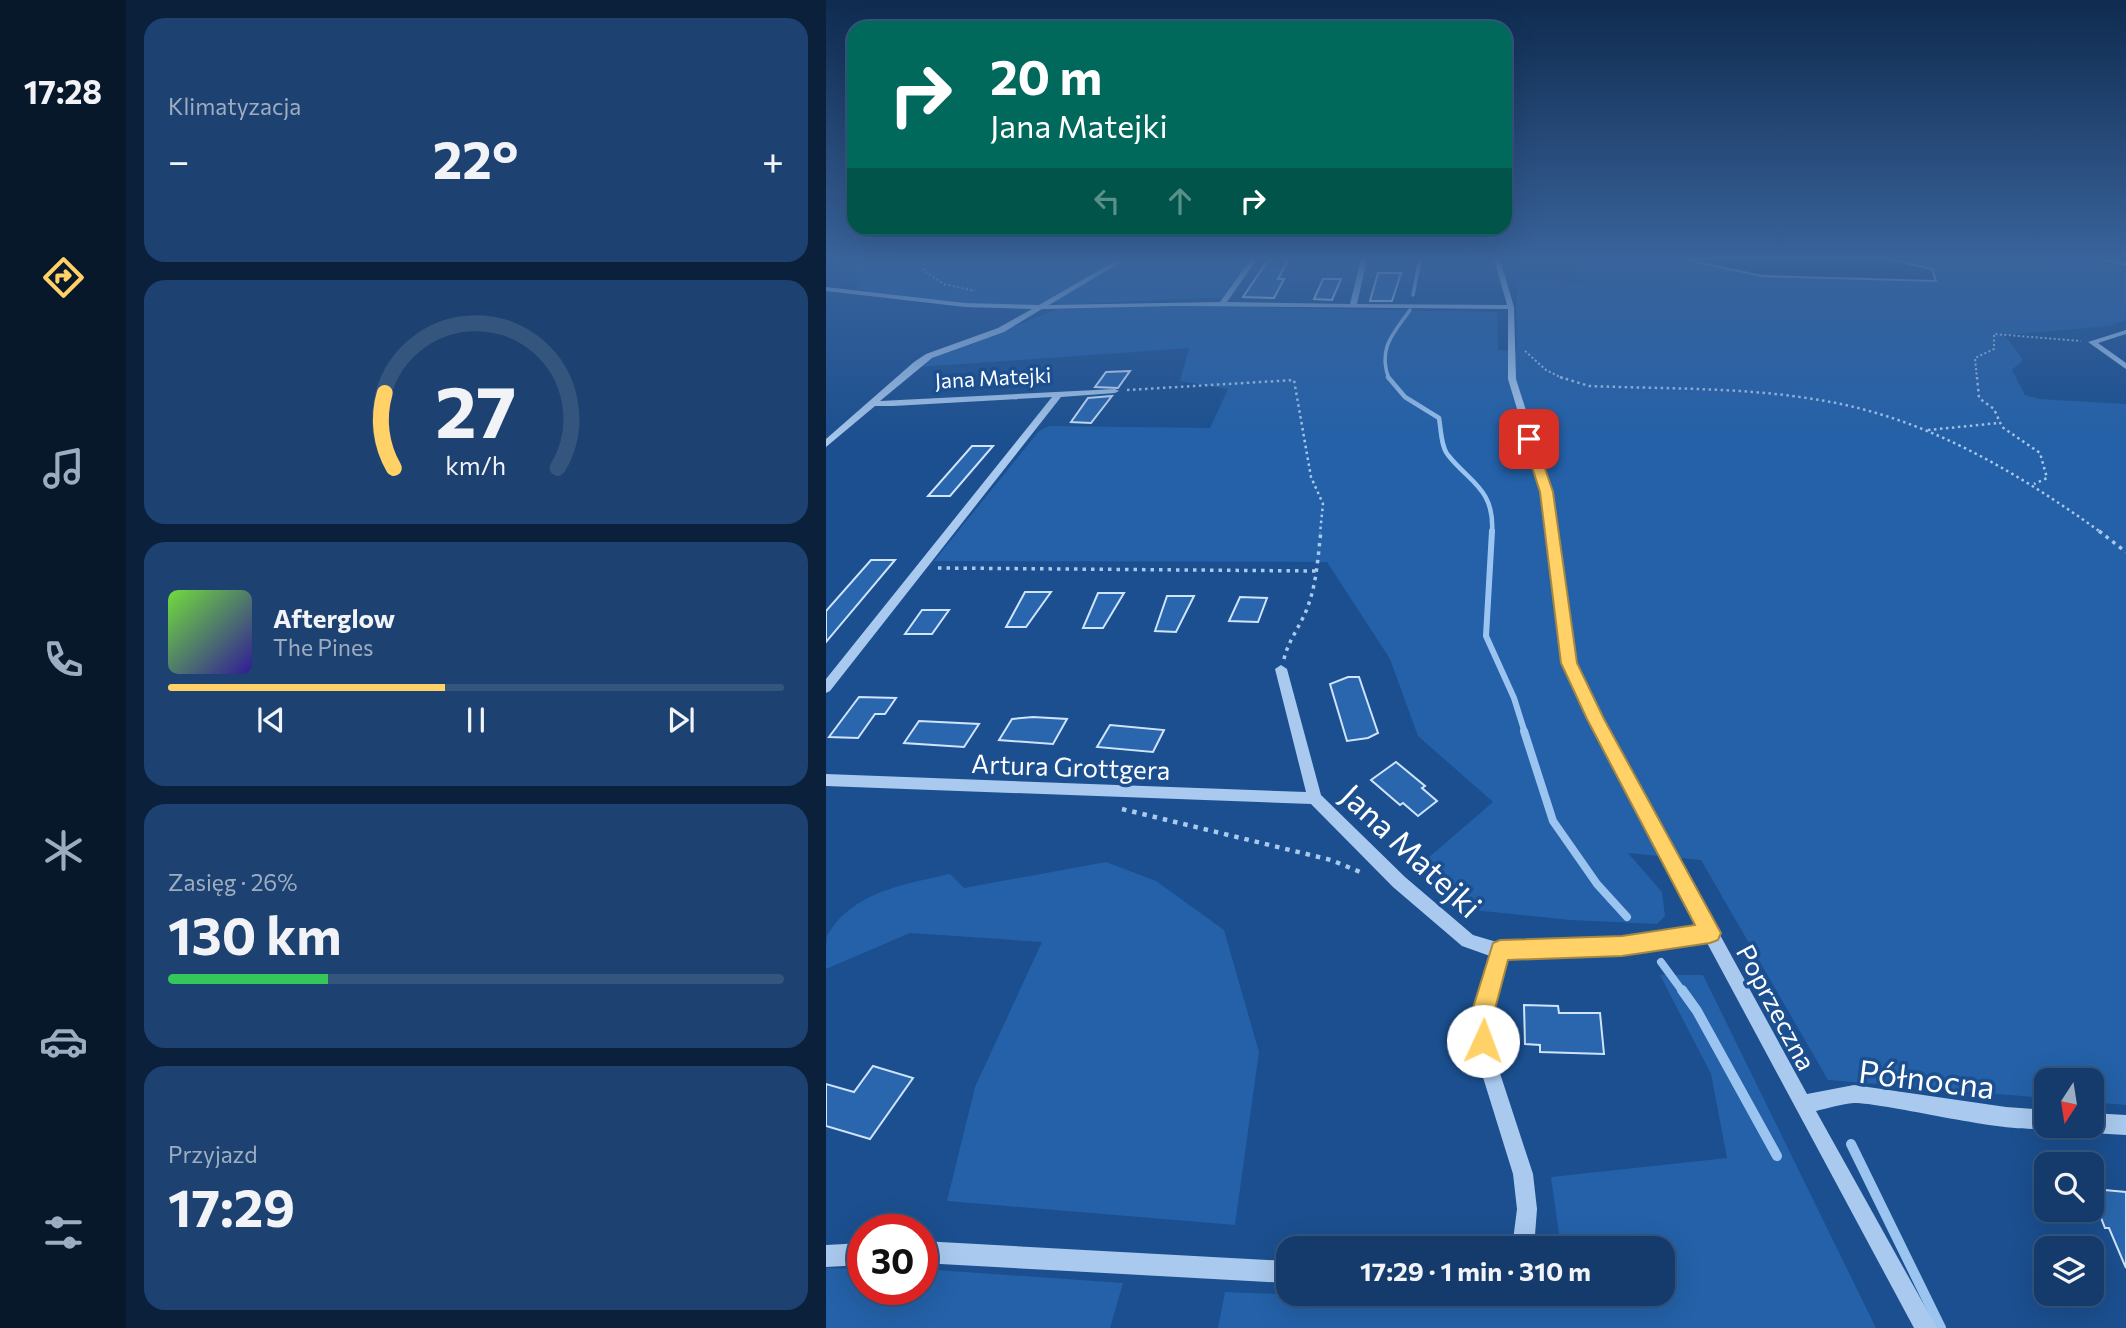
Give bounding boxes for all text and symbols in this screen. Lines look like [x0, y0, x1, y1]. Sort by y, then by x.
text: 20 m [990, 45, 1102, 105]
icon: right [875, 49, 966, 140]
text: 17:28 [24, 71, 102, 111]
text: Klimatyzacja [168, 92, 301, 120]
text: Jana Matejki [990, 105, 1168, 145]
text: 22° [433, 126, 518, 190]
text: − [168, 136, 190, 183]
text: + [762, 136, 784, 183]
icon: left [1088, 182, 1126, 220]
icon: ahead [1161, 182, 1199, 220]
icon: right [1234, 182, 1272, 220]
icon: directions [39, 253, 88, 302]
street label: Jana Matejki [934, 361, 1052, 393]
text: 27 [436, 364, 516, 453]
pin [1499, 409, 1559, 469]
icon: arrive [1510, 420, 1548, 458]
icon: music [39, 444, 88, 493]
text: km/h [446, 450, 506, 480]
text: Afterglow [273, 602, 395, 633]
text: The Pines [273, 633, 374, 661]
icon: phone [39, 635, 88, 684]
icon: previous [252, 701, 290, 739]
icon: pause [457, 701, 495, 739]
icon: next [662, 701, 700, 739]
street label: Artura Grottgera [971, 747, 1171, 785]
street label: Jana Matejki [1333, 775, 1491, 925]
icon: climate [39, 826, 88, 875]
text: Zasięg · 26% [168, 868, 298, 896]
text: 130 km [168, 902, 342, 966]
street label: Poprzeczna [1731, 939, 1823, 1075]
position arrow [1446, 1004, 1520, 1078]
icon: car [39, 1017, 88, 1066]
street label: Północna [1857, 1050, 1997, 1106]
north arrow [2034, 1068, 2104, 1138]
map controls [2034, 1068, 2104, 1306]
text: Przyjazd [168, 1140, 258, 1168]
button: search [2034, 1152, 2104, 1222]
text: 17:29 [168, 1174, 295, 1238]
icon: filters [39, 1208, 88, 1257]
speed limit sign: 30 [847, 1214, 938, 1305]
button: layers [2034, 1236, 2104, 1306]
text: 17:29 · 1 min · 310 m [1360, 1255, 1591, 1286]

